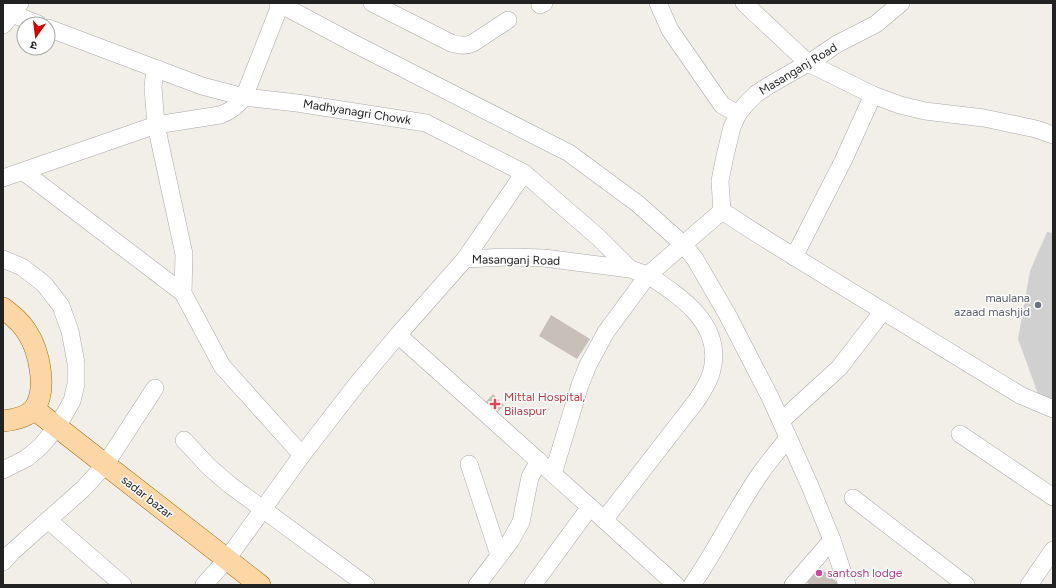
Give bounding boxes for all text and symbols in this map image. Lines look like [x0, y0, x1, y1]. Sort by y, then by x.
north arrow [16, 16, 56, 56]
text: उ [28, 38, 38, 52]
street label: Masanganj Road [757, 40, 839, 98]
street label: Madhyanagri Chowk [302, 97, 412, 127]
street label: Masanganj Road [472, 252, 560, 268]
place label: maulana azaad mashjid [954, 291, 1030, 319]
marker: maulana azaad mashjid [1033, 300, 1043, 310]
place label: Mittal Hospital, Bilaspur [504, 390, 585, 418]
marker: Mittal Hospital, Bilaspur [489, 398, 501, 410]
street label: sadar bazar [119, 473, 175, 521]
place label: santosh lodge [827, 566, 903, 580]
marker: santosh lodge [814, 568, 824, 578]

